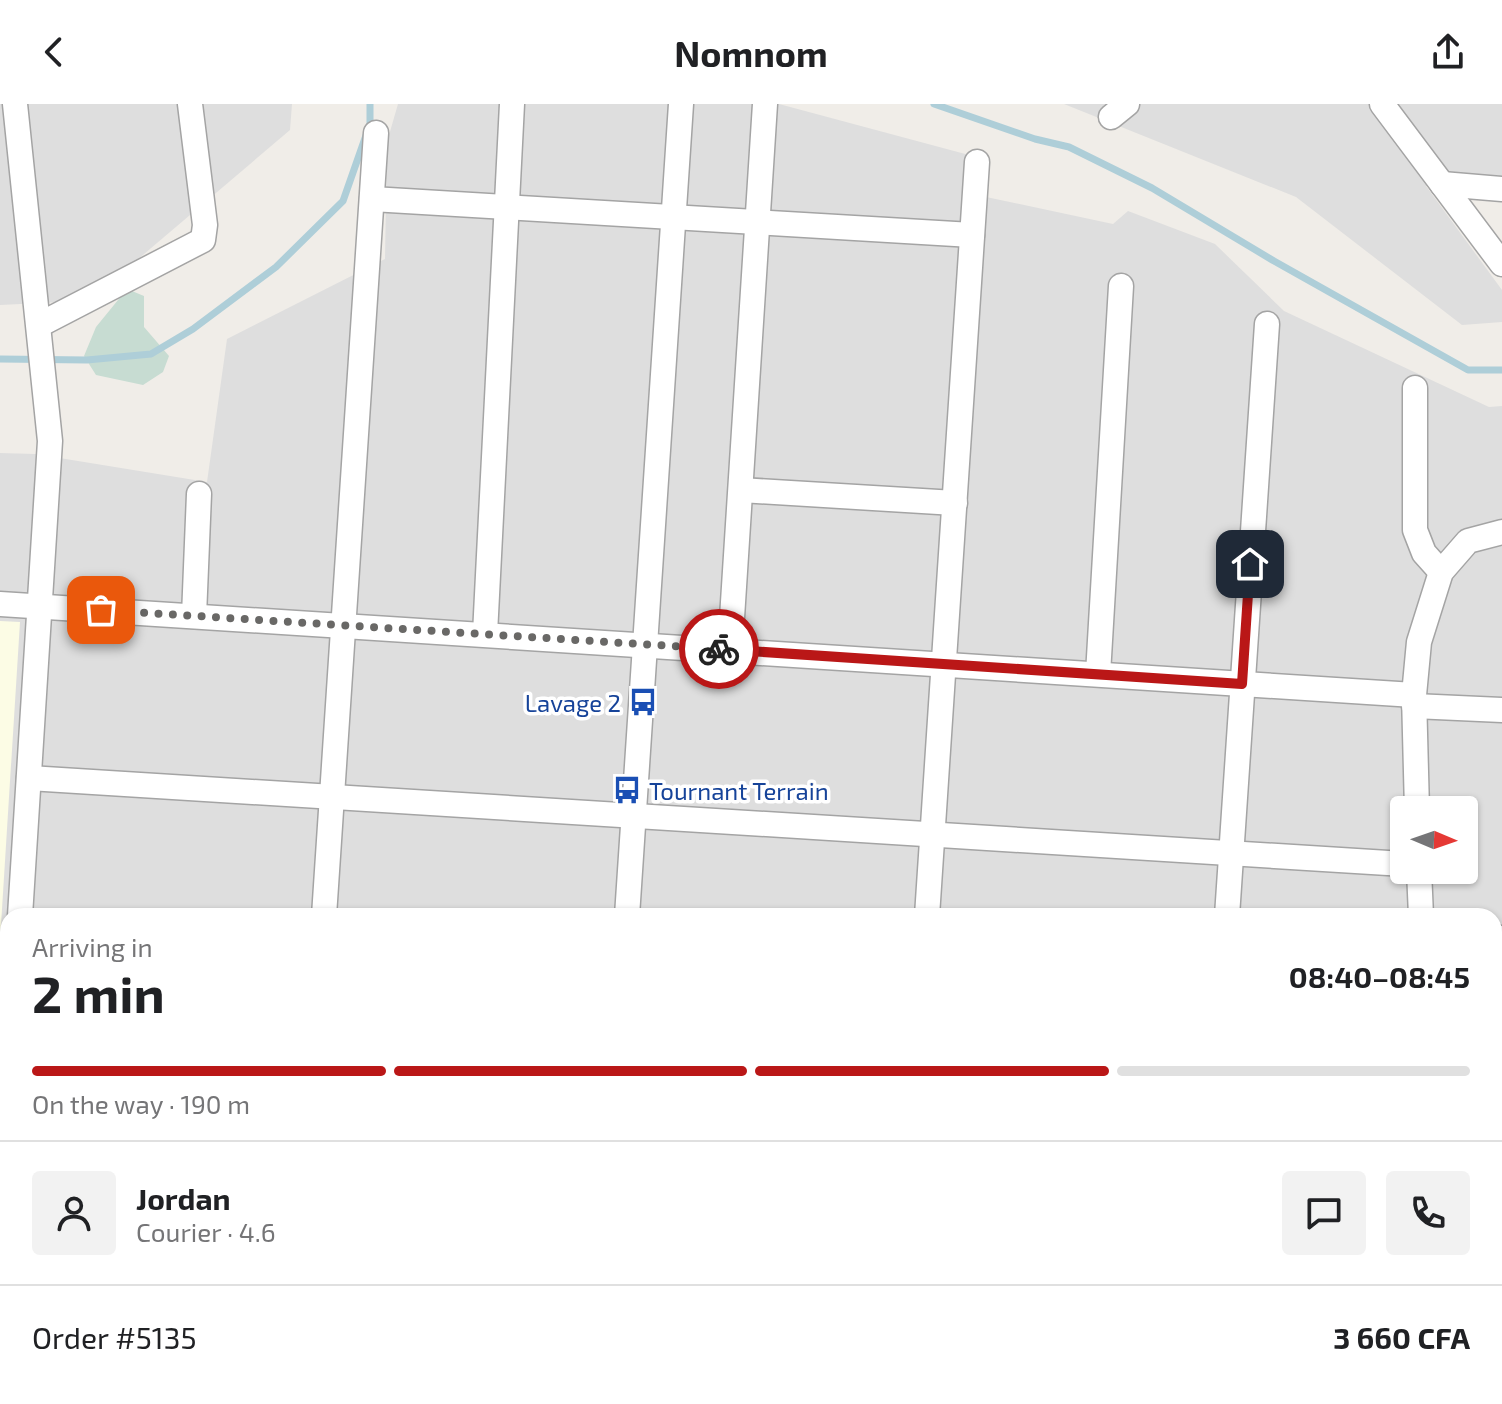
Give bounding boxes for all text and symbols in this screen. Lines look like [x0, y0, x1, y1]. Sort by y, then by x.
icon: back [32, 30, 76, 74]
icon: share [1426, 30, 1470, 74]
text: Nomnom [674, 31, 828, 74]
pin [1216, 530, 1284, 598]
icon: home [1228, 542, 1272, 586]
pin [67, 576, 135, 644]
icon: bag [79, 588, 123, 632]
courier [679, 609, 759, 689]
icon: bike [697, 627, 741, 671]
bus stop icon: Lavage 2 [628, 687, 658, 717]
place label: Lavage 2 [525, 688, 621, 717]
bus stop icon: Tournant Terrain [612, 775, 642, 805]
place label: Tournant Terrain [649, 776, 829, 805]
north arrow [1390, 796, 1478, 884]
map controls [1390, 796, 1478, 884]
text: Arriving in [32, 931, 153, 962]
text: 08:40–08:45 [1289, 958, 1470, 994]
text: 2 min [32, 961, 165, 1023]
text: On the way · 190 m [32, 1088, 250, 1119]
button: person [32, 1171, 116, 1255]
button: chat [1282, 1171, 1366, 1255]
button: phone [1386, 1171, 1470, 1255]
text: Jordan [136, 1180, 231, 1216]
text: Courier · 4.6 [136, 1216, 276, 1247]
text: Order #5135 [32, 1319, 197, 1355]
text: 3 660 CFA [1333, 1319, 1470, 1355]

